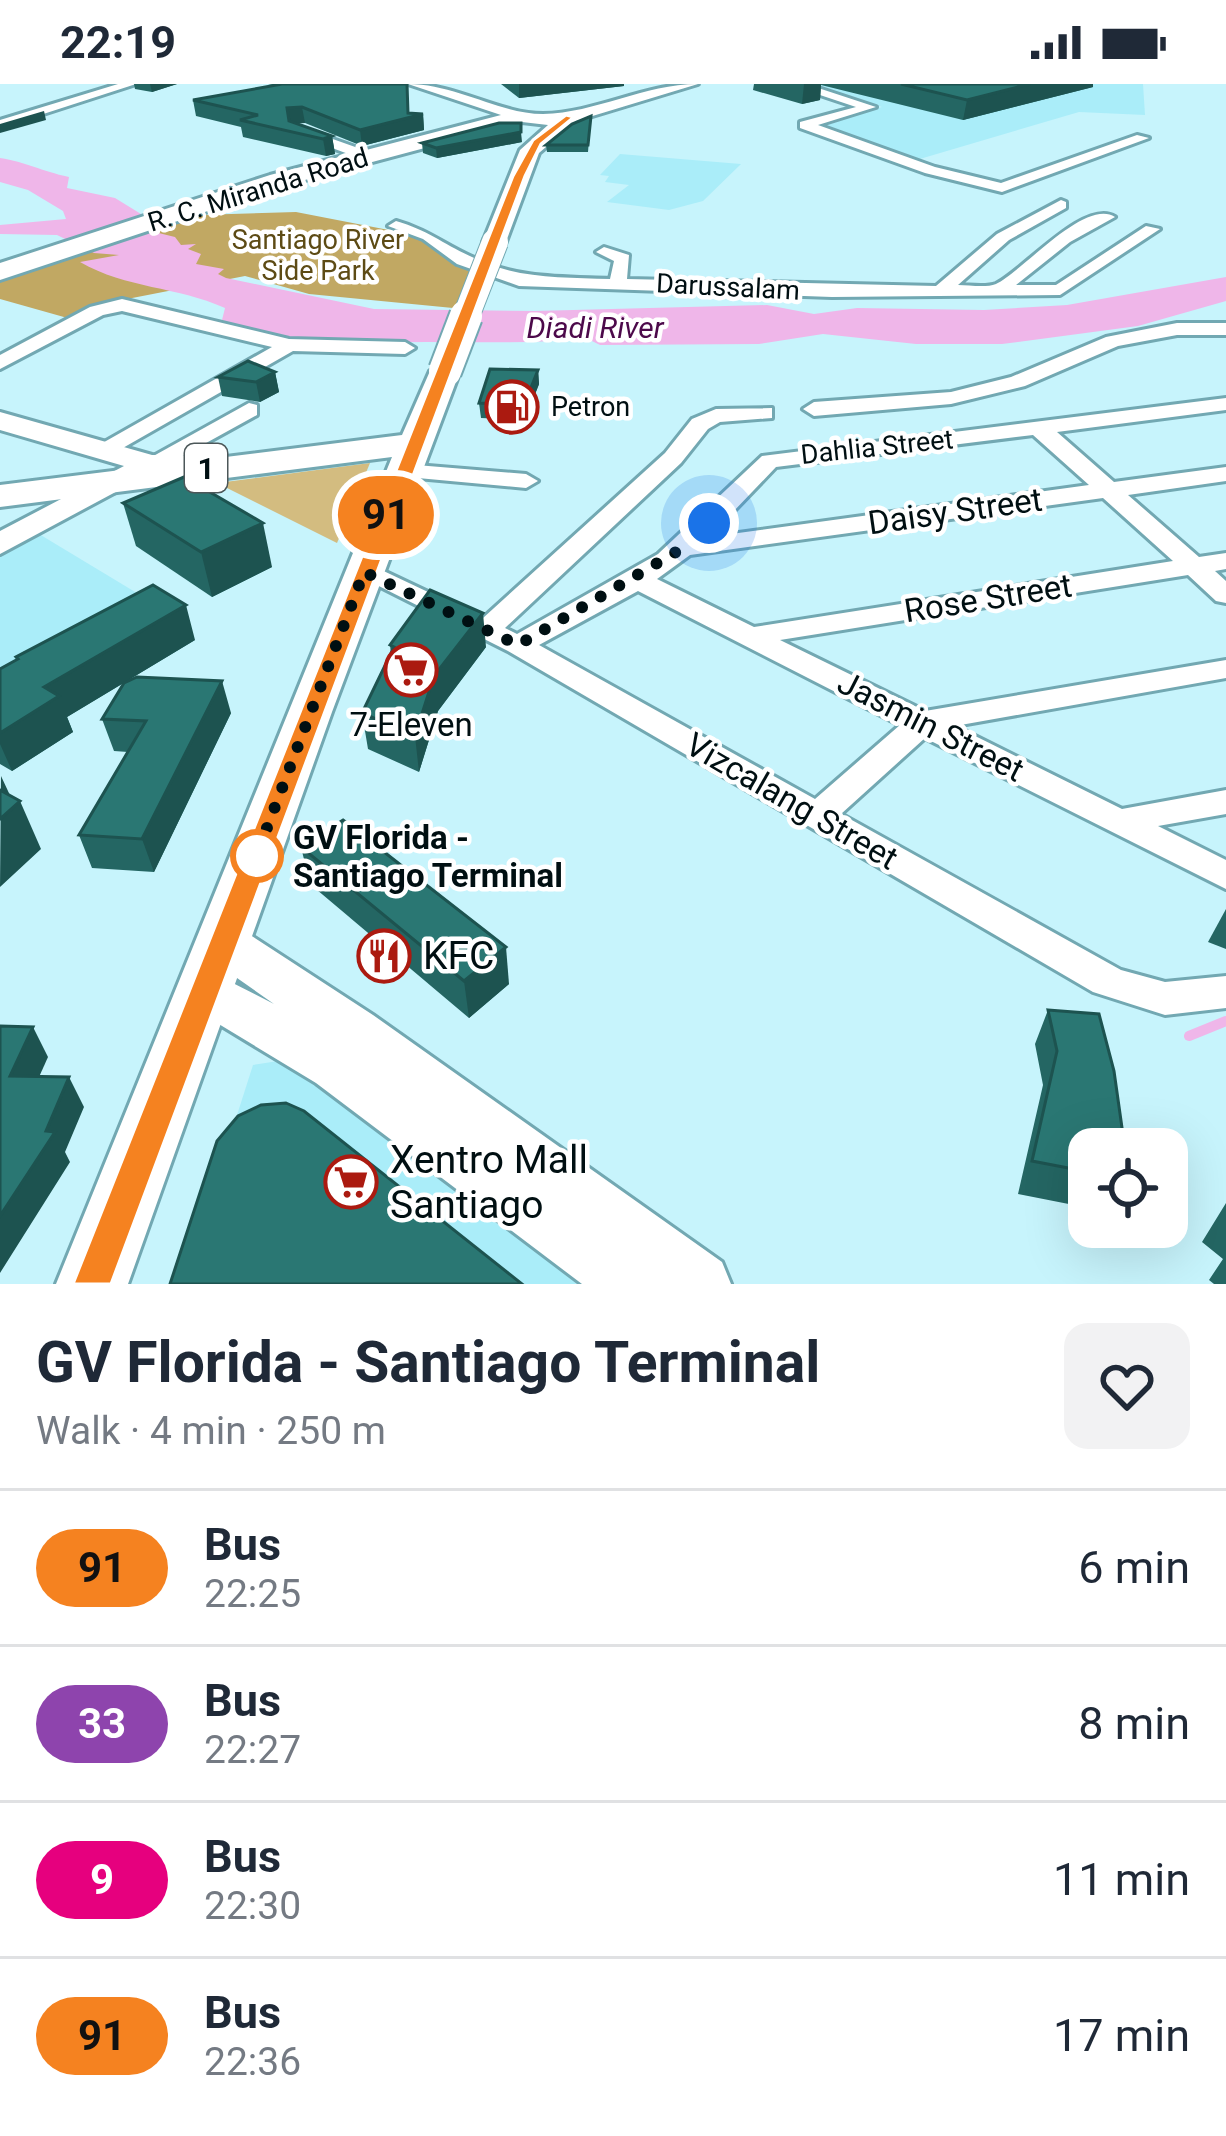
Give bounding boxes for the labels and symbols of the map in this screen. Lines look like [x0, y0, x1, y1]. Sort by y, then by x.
street label: R. C. Miranda Road [144, 141, 372, 239]
park label: Santiago River Side Park [232, 224, 404, 287]
street label: Darussalam [655, 267, 801, 307]
water label: Diadi River [526, 310, 665, 345]
fuel station icon: Petron [484, 379, 540, 435]
place label: Petron [551, 391, 630, 423]
street label: Dahlia Street [799, 423, 955, 471]
road number: 1 [185, 444, 227, 492]
line badge: 91 [332, 476, 440, 554]
street label: Daisy Street [865, 479, 1045, 543]
your location [679, 493, 739, 553]
street label: Rose Street [902, 566, 1074, 630]
supermarket icon: 7-Eleven [383, 642, 439, 698]
street label: Jasmin Street [831, 662, 1031, 790]
place label: 7-Eleven [349, 705, 473, 744]
street label: Vizcalang Street [679, 725, 905, 877]
place label: GV Florida - Santiago Terminal [293, 818, 563, 895]
marker: GV Florida - Santiago Terminal [232, 831, 282, 881]
restaurant icon: KFC [356, 928, 412, 984]
place label: KFC [423, 933, 494, 979]
place label: Xentro Mall Santiago [390, 1137, 588, 1228]
supermarket icon: Xentro Mall Santiago [323, 1154, 379, 1210]

